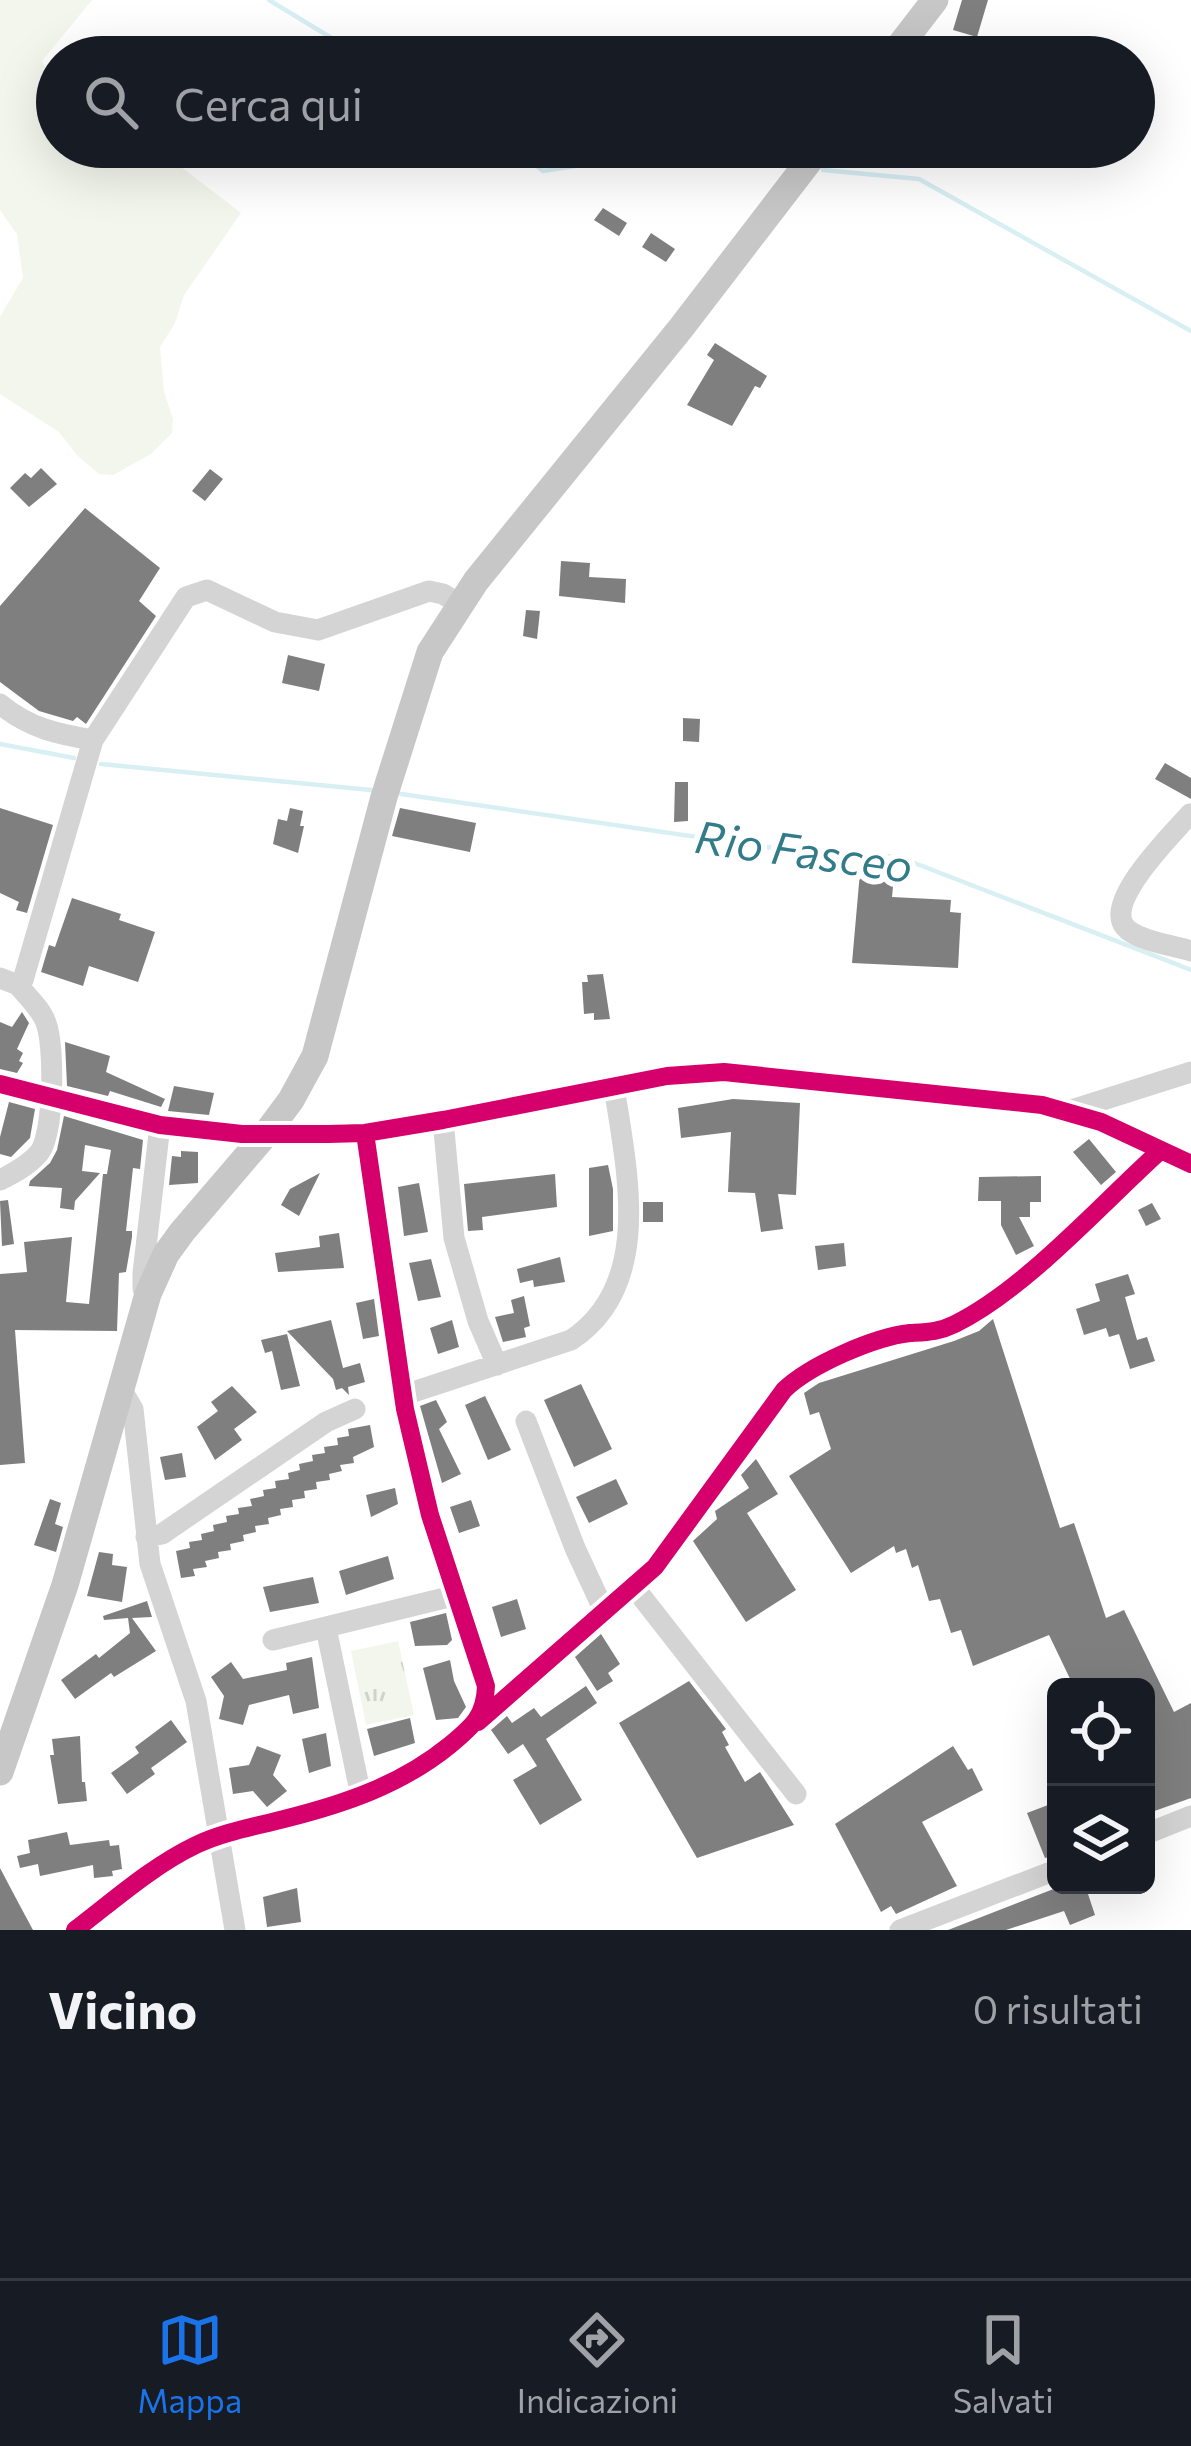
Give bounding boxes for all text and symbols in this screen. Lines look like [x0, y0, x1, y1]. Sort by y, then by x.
search box [36, 36, 1155, 168]
icon: search [78, 69, 144, 135]
text: Cerca qui [174, 75, 363, 130]
water label: Rio Fasceo [692, 807, 917, 892]
map controls [1047, 1678, 1155, 1894]
button: locate [1047, 1678, 1155, 1786]
button: layers [1047, 1786, 1155, 1894]
text: Vicino [48, 1977, 197, 2040]
text: 0 risultati [973, 1984, 1143, 2032]
tab: Mappa [137, 2307, 242, 2420]
tab: Indicazioni [517, 2307, 678, 2420]
tab: Salvati [953, 2307, 1054, 2420]

